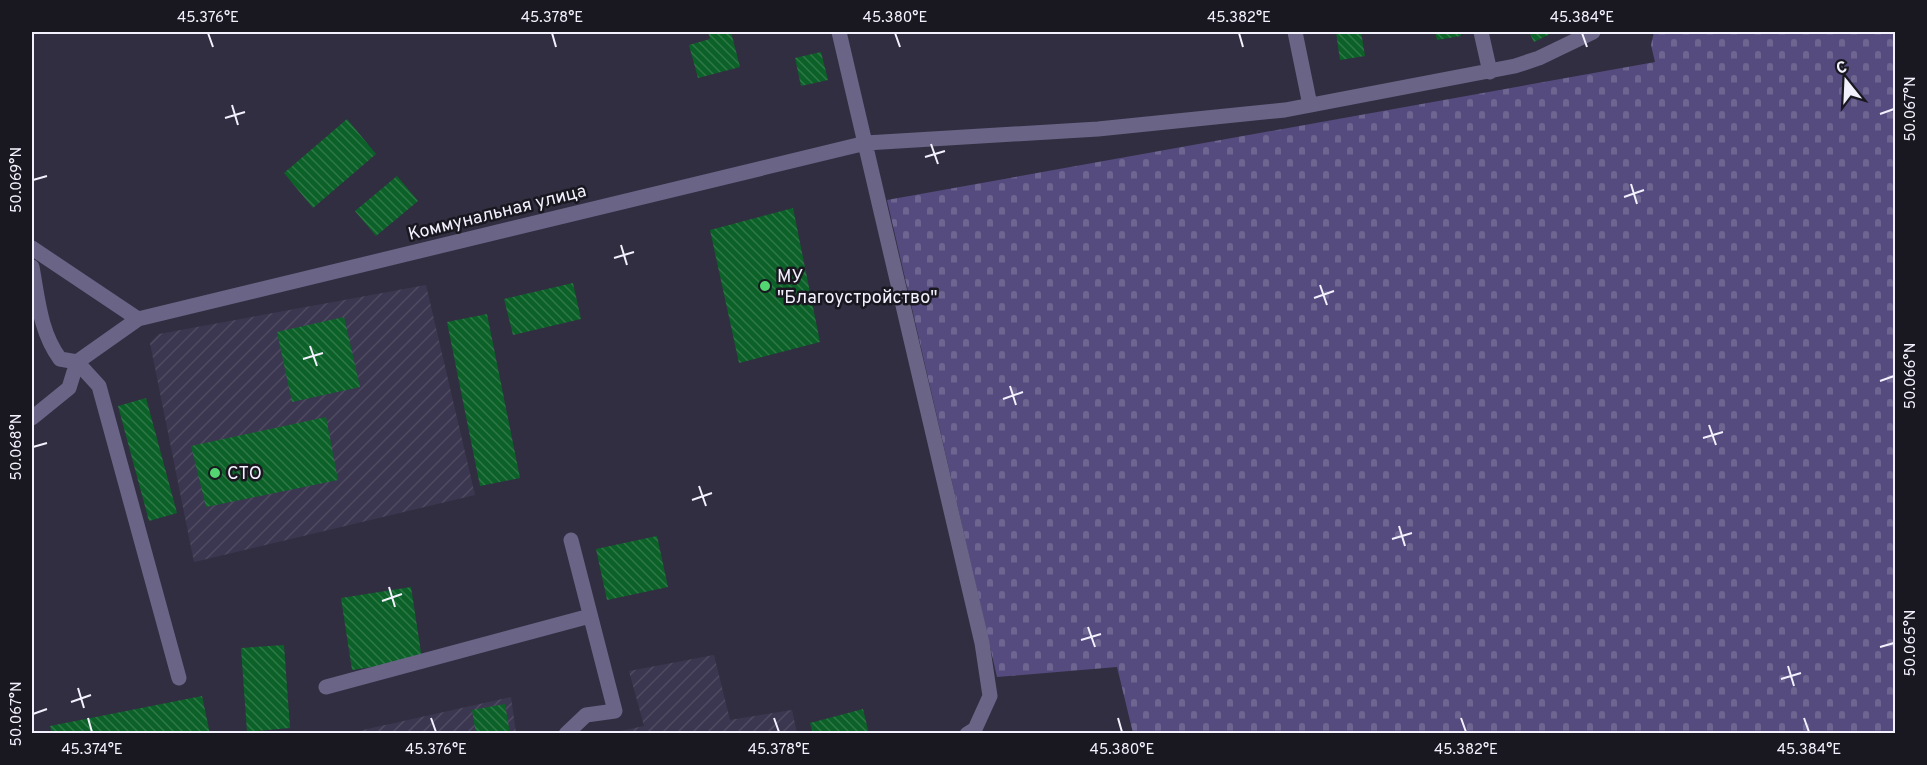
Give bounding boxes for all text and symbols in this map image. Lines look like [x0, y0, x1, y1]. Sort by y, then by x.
text: 45.376°E [177, 9, 239, 28]
text: 45.378°E [521, 9, 583, 28]
text: 45.380°E [863, 9, 927, 28]
text: 45.382°E [1207, 9, 1271, 28]
text: 45.384°E [1550, 9, 1614, 28]
north arrow [1816, 51, 1876, 111]
text: С [1834, 58, 1850, 80]
text: 50.067°N [1902, 76, 1921, 142]
text: 50.069°N [8, 147, 27, 213]
street label: Коммунальная улица [406, 180, 589, 247]
place label: МУ "Благоустройство" [777, 266, 937, 310]
marker: МУ "Благоустройство" [758, 279, 772, 293]
text: 50.066°N [1902, 343, 1921, 409]
text: 50.068°N [8, 414, 27, 480]
place label: СТО [227, 463, 262, 486]
marker: СТО [208, 466, 222, 480]
text: 50.065°N [1902, 610, 1921, 676]
text: 50.067°N [8, 681, 27, 747]
text: 45.374°E [61, 741, 123, 760]
text: 45.376°E [405, 741, 467, 760]
text: 45.378°E [748, 741, 810, 760]
text: 45.380°E [1090, 741, 1154, 760]
text: 45.382°E [1434, 741, 1498, 760]
text: 45.384°E [1777, 741, 1841, 760]

